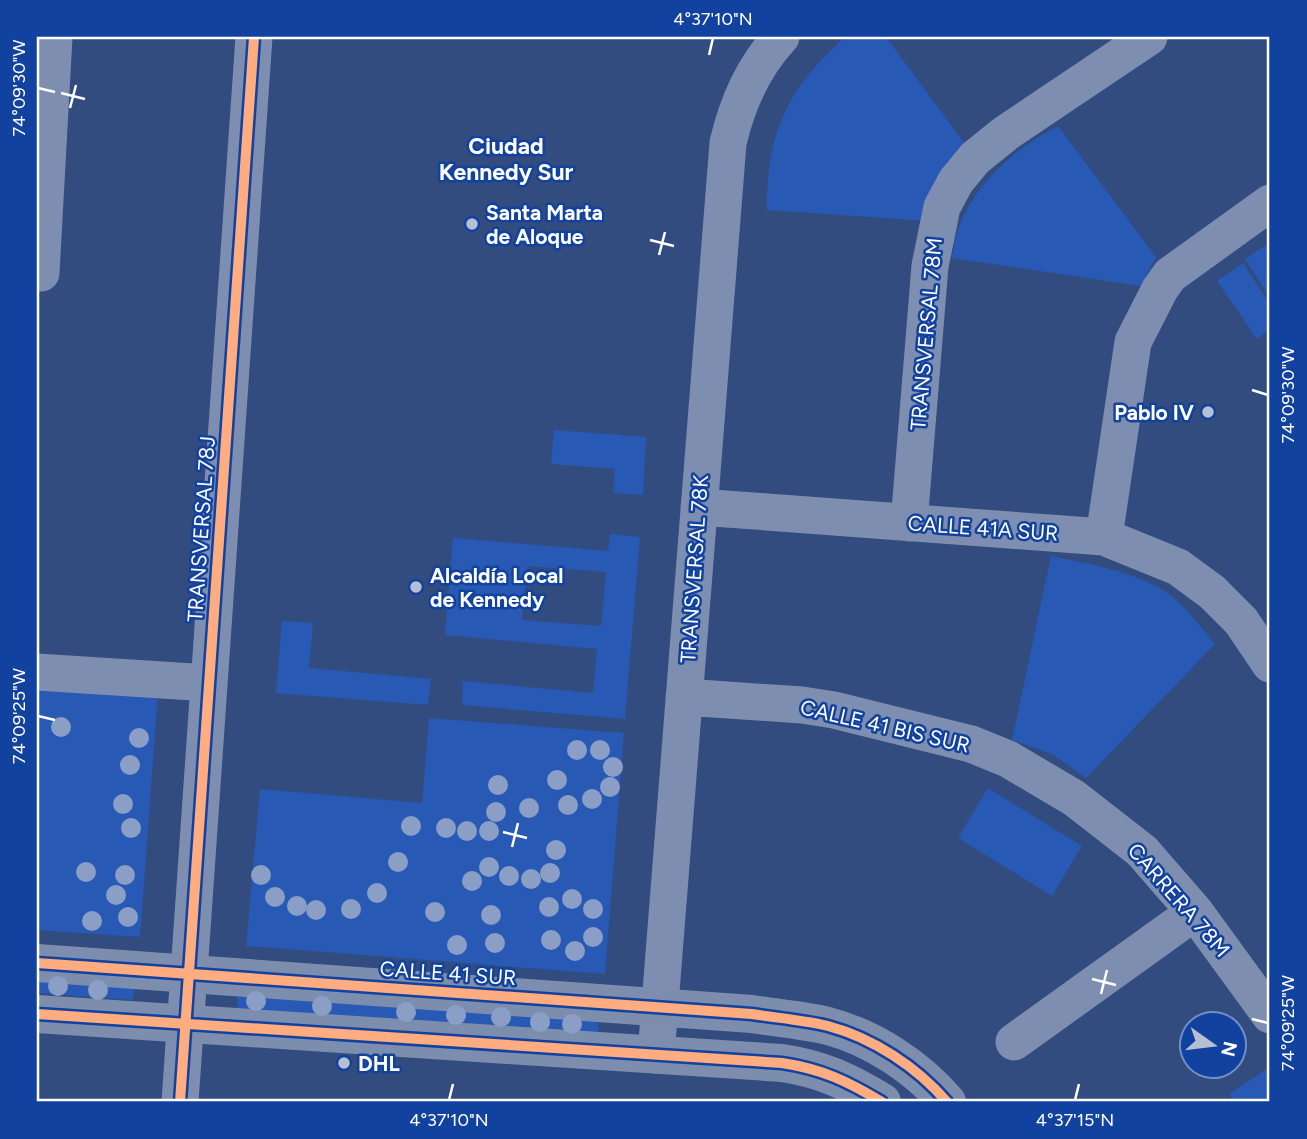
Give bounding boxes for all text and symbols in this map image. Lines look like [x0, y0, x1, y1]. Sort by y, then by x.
text: 4°37'10"N [673, 8, 753, 30]
text: 74°09'30"W [8, 39, 30, 137]
district label: Ciudad Kennedy Sur [439, 132, 573, 186]
place label: Santa Marta de Aloque [486, 200, 603, 249]
marker: Santa Marta de Aloque [464, 216, 480, 232]
street label: TRANSVERSAL 78M [905, 237, 947, 431]
text: 74°09'30"W [1277, 346, 1299, 444]
place label: Pablo IV [1114, 400, 1194, 425]
marker: Pablo IV [1200, 404, 1216, 420]
street label: TRANSVERSAL 78J [182, 435, 220, 623]
street label: TRANSVERSAL 78K [675, 474, 713, 664]
street label: CALLE 41A SUR [907, 510, 1059, 546]
place label: Alcaldía Local de Kennedy [430, 563, 563, 612]
marker: Alcaldía Local de Kennedy [408, 579, 424, 595]
text: 74°09'25"W [8, 667, 30, 764]
street label: CALLE 41 BIS SUR [798, 694, 972, 758]
street label: CARRERA 78M [1123, 838, 1235, 962]
street label: CALLE 41 SUR [379, 956, 517, 990]
text: 74°09'25"W [1277, 974, 1299, 1071]
north arrow [1178, 1010, 1248, 1080]
text: N [1216, 1039, 1242, 1059]
place label: DHL [358, 1051, 400, 1076]
marker: DHL [336, 1055, 352, 1071]
text: 4°37'10"N [409, 1109, 489, 1131]
text: 4°37'15"N [1036, 1109, 1114, 1131]

